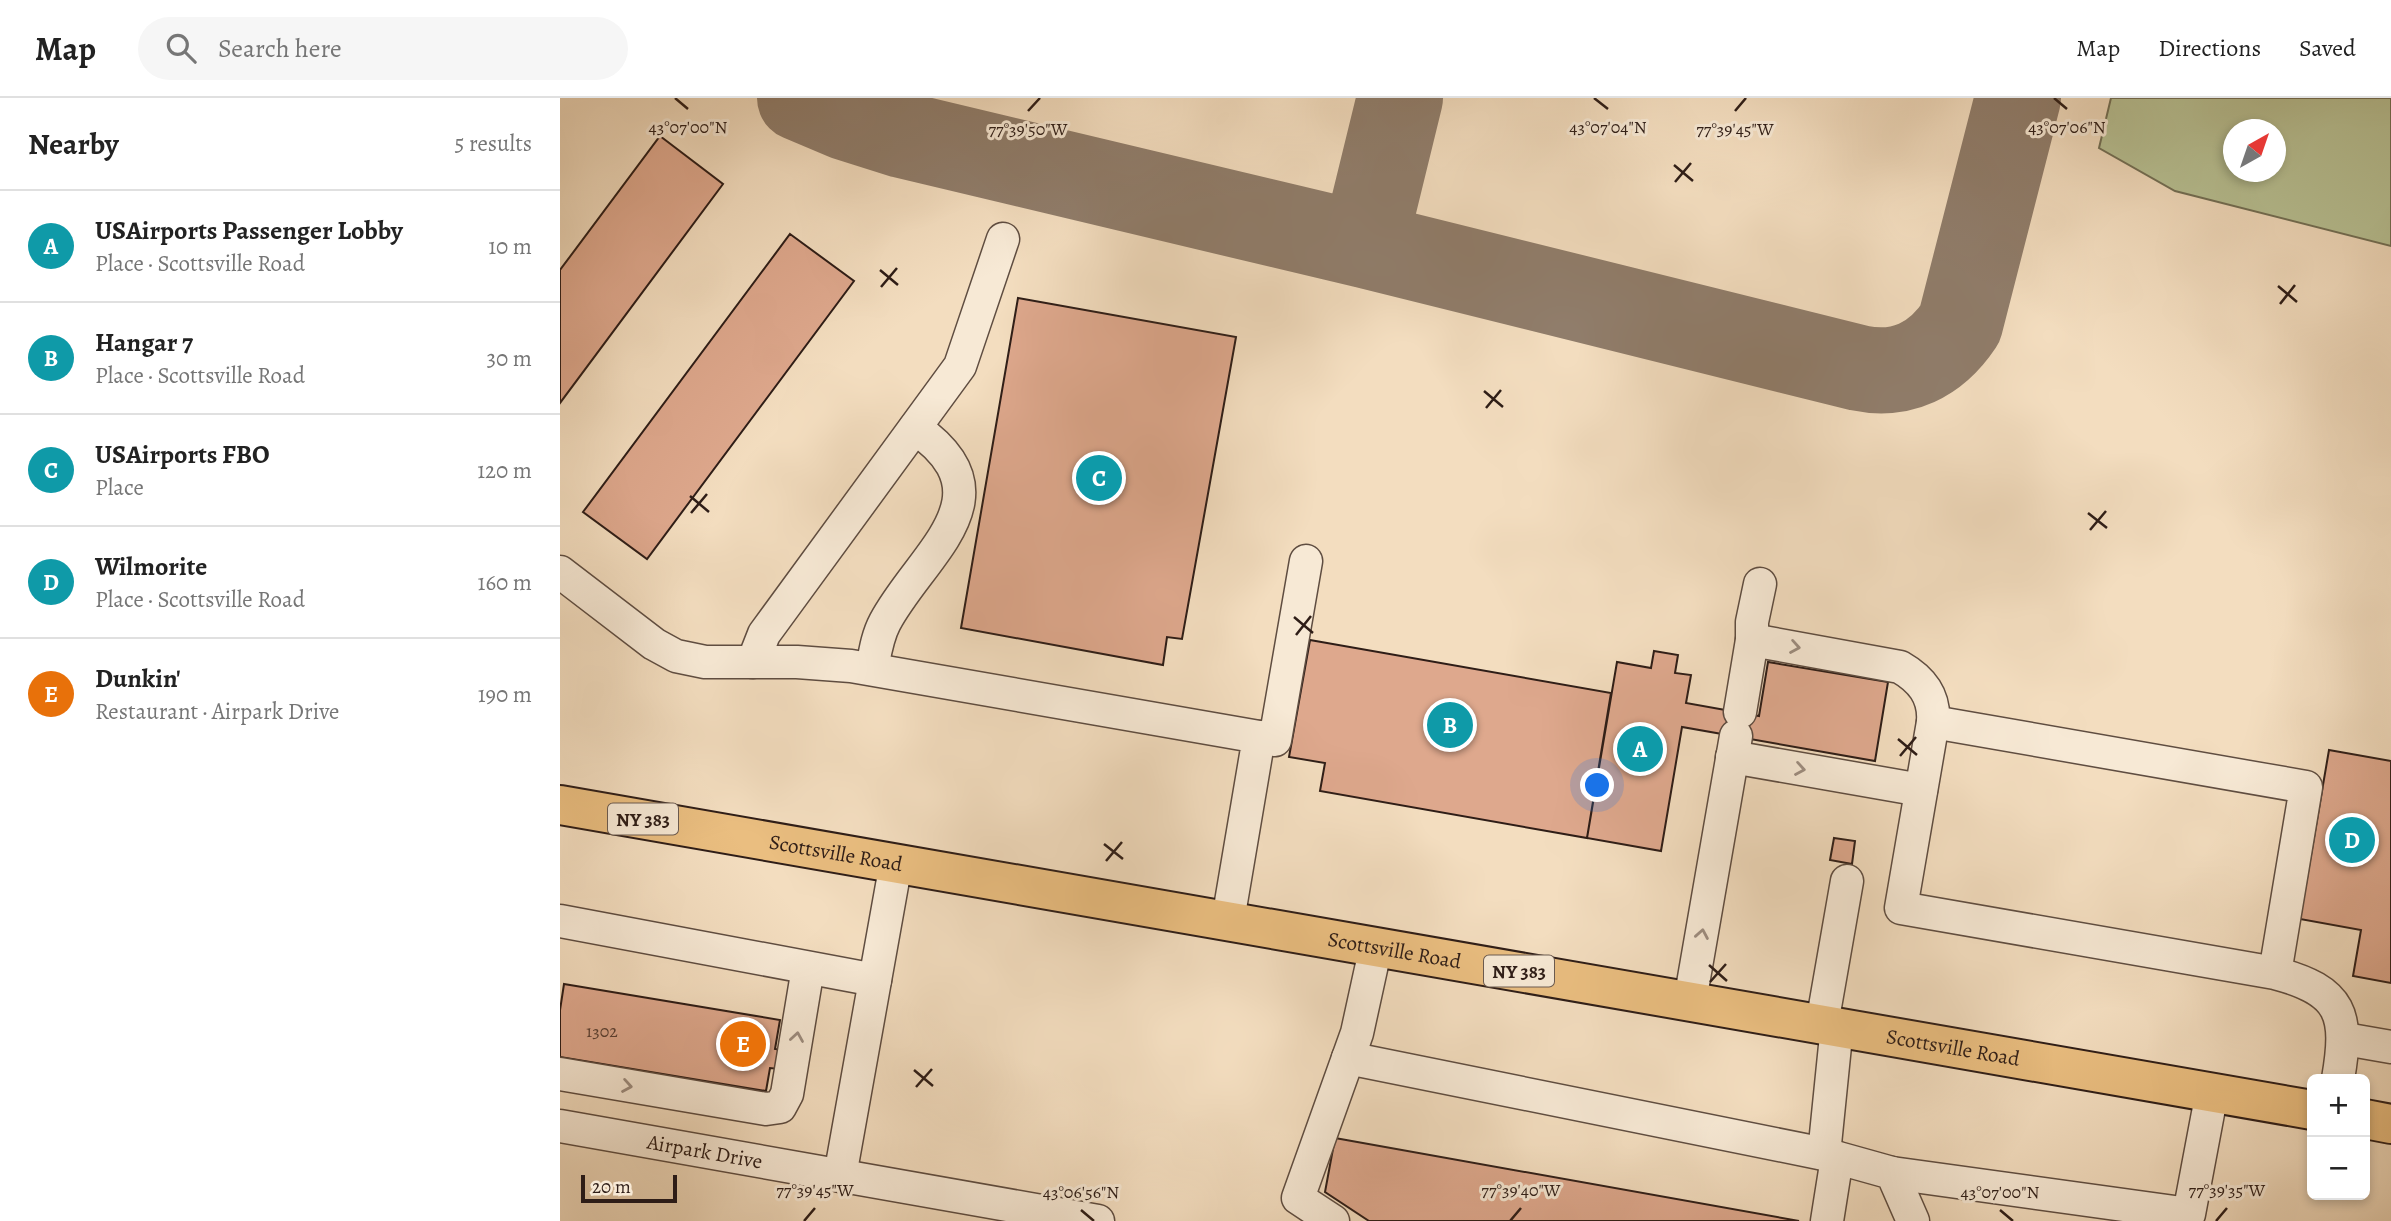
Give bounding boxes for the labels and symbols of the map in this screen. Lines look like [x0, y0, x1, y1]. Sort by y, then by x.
text: 43°07'00"N [649, 115, 727, 139]
text: 43°07'04"N [1569, 115, 1647, 139]
text: 43°07'06"N [2028, 115, 2106, 139]
text: 77°39'50"W [989, 117, 1068, 141]
text: 77°39'45"W [1696, 117, 1774, 141]
north arrow [2223, 119, 2286, 182]
pin: C [1076, 452, 1122, 504]
one-way arrow [1789, 639, 1801, 654]
pin: B [1427, 699, 1473, 751]
pin: A [1617, 723, 1663, 775]
one-way arrow [1793, 760, 1805, 775]
your location [1580, 768, 1614, 802]
road number: NY 383 [608, 804, 678, 834]
pin: D [2329, 814, 2375, 866]
street label: Scottsville Road [767, 828, 905, 879]
street label: Scottsville Road [1326, 925, 1464, 976]
one-way arrow [1694, 928, 1709, 940]
road number: NY 383 [1484, 956, 1554, 986]
pin: E [720, 1018, 766, 1070]
house number: 1302 [586, 1019, 618, 1043]
street label: Scottsville Road [1884, 1022, 2023, 1073]
one-way arrow [789, 1031, 804, 1043]
one-way arrow [621, 1077, 633, 1092]
street label: Airpark Drive [644, 1127, 765, 1175]
scale bar [581, 1172, 677, 1204]
text: 77°39'45"W [776, 1178, 854, 1202]
text: 77°39'40"W [1481, 1178, 1561, 1202]
text: 77°39'35"W [2189, 1178, 2266, 1202]
text: 43°06'56"N [1043, 1180, 1119, 1204]
text: 43°07'00"N [1961, 1180, 2039, 1204]

